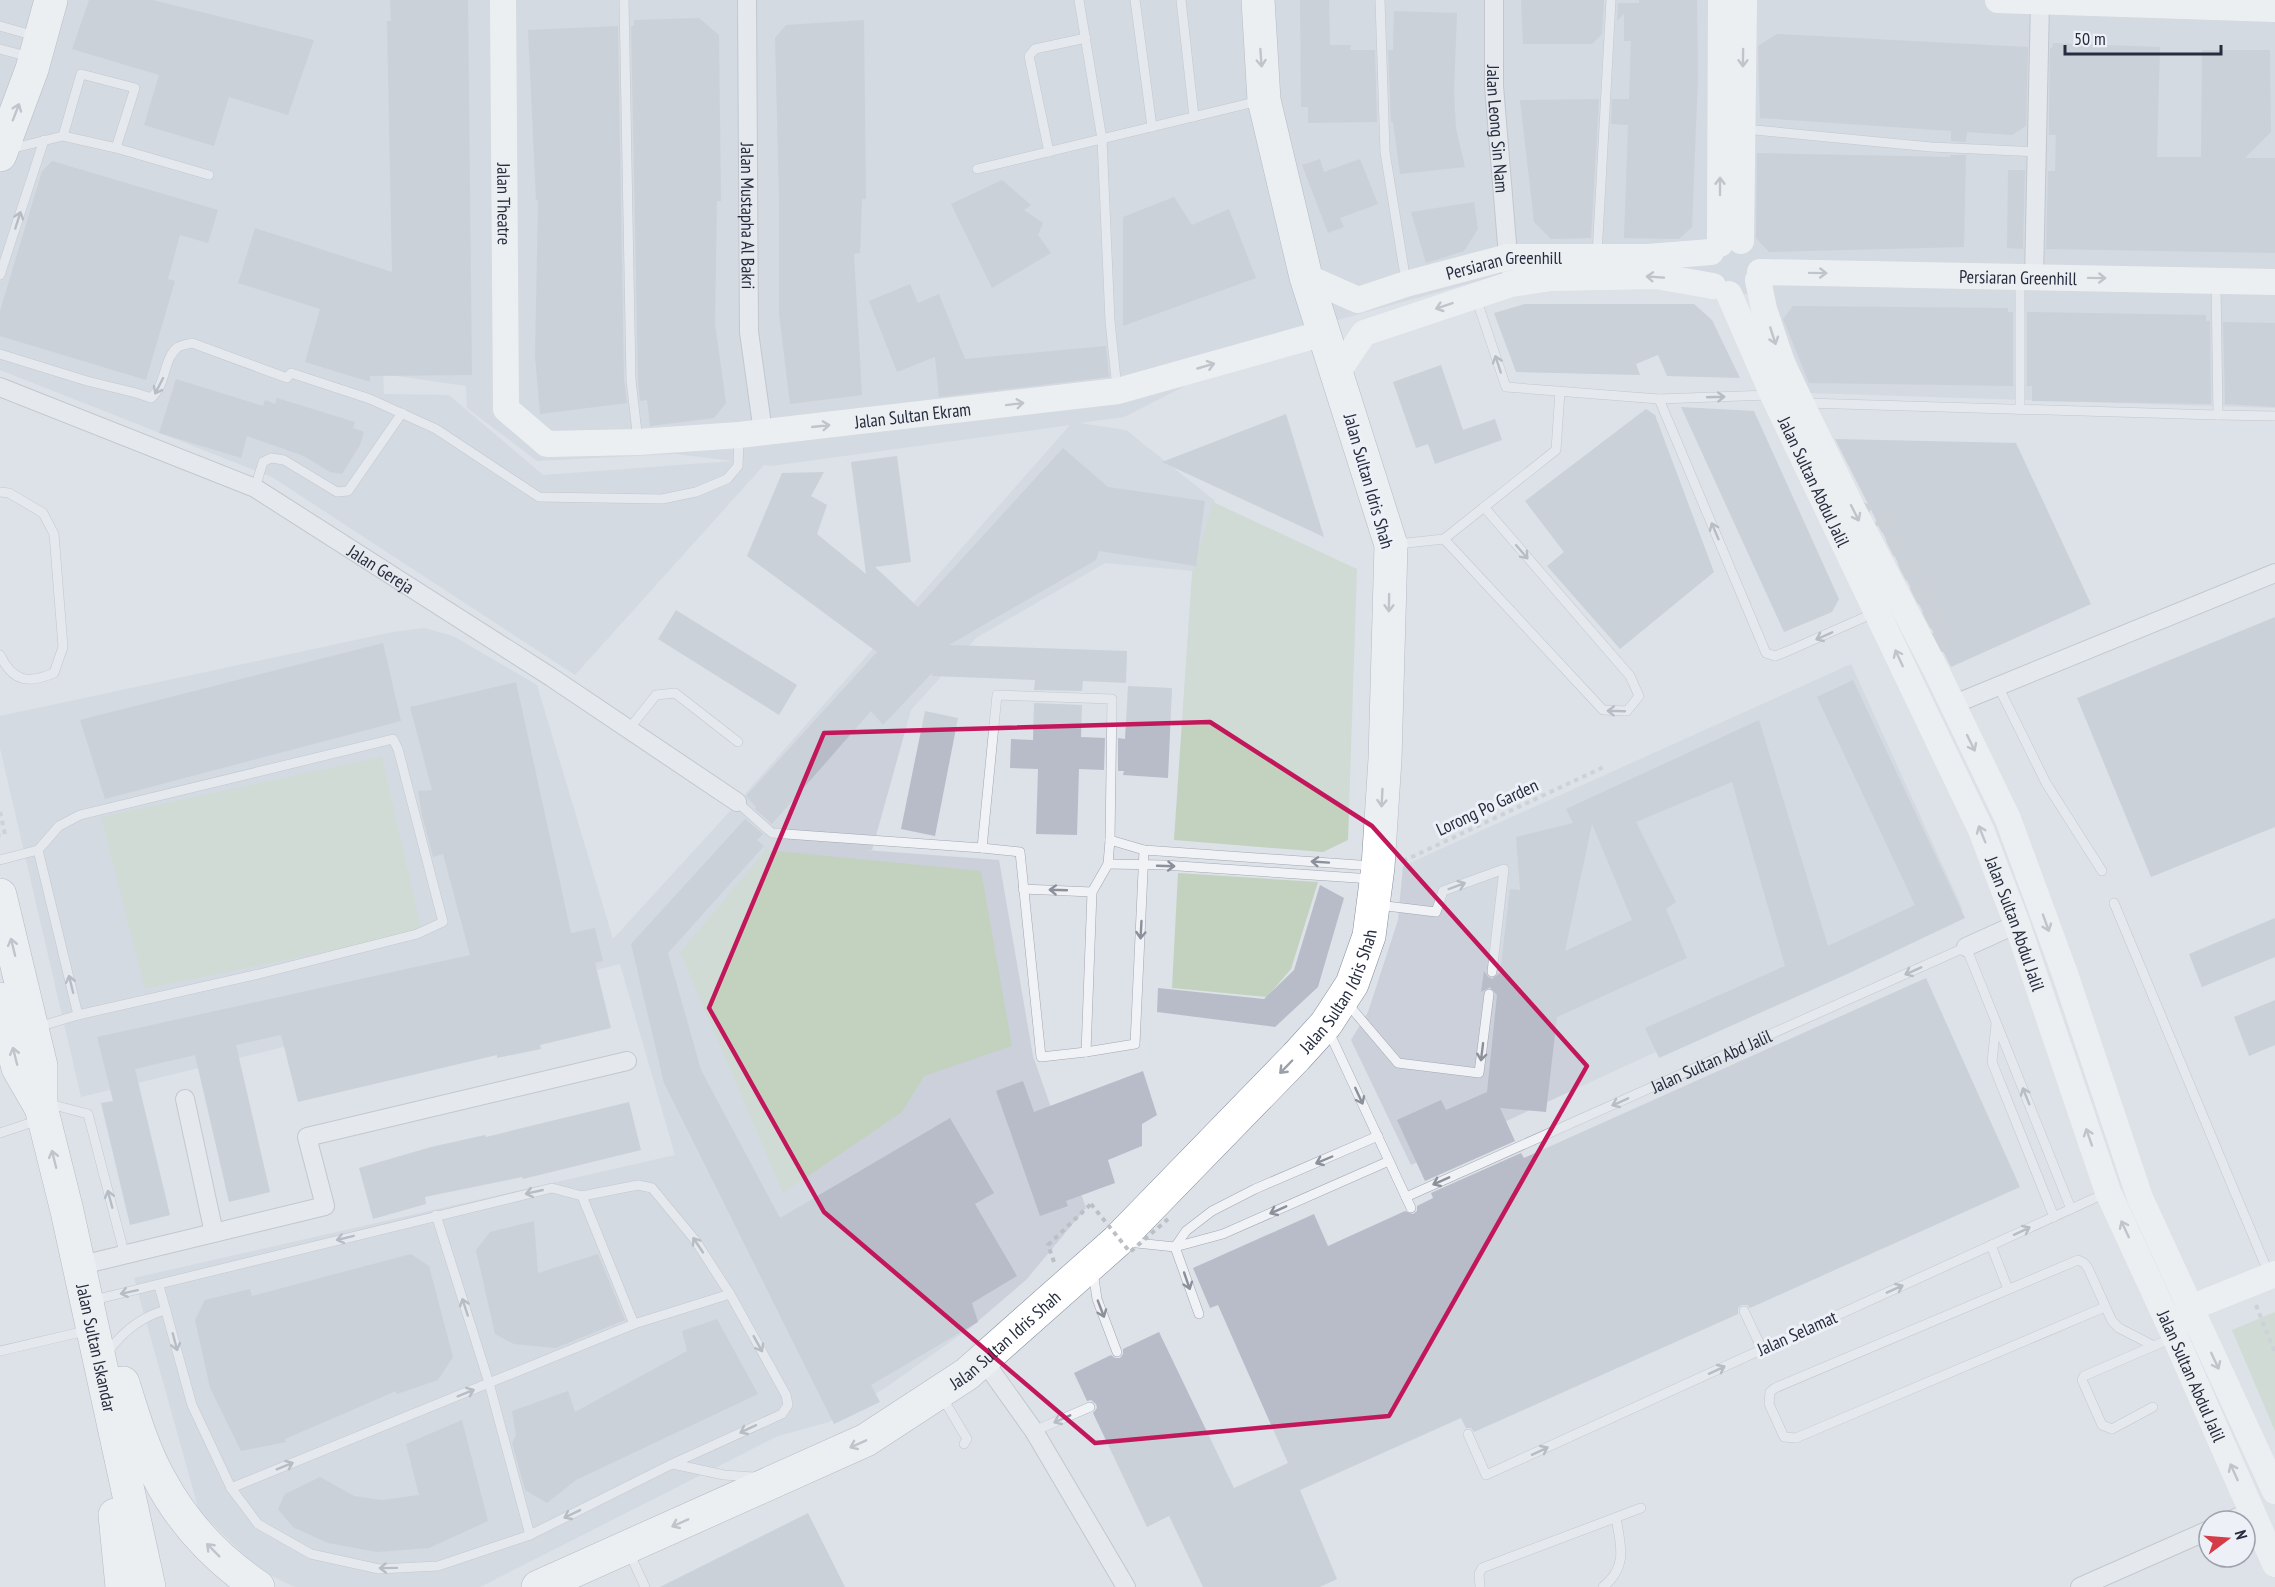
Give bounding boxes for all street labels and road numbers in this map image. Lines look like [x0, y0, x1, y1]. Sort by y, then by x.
street label: Jalan Leong Sin Nam [1483, 64, 1514, 194]
street label: Jalan Mustapha Al Bakri [736, 142, 760, 289]
street label: Jalan Theatre [493, 162, 516, 245]
street label: Persiaran Greenhill [1443, 246, 1563, 284]
street label: Persiaran Greenhill [1959, 264, 2078, 290]
street label: Jalan Sultan Ekram [852, 397, 972, 433]
street label: Jalan Sultan Idris Shah [1338, 410, 1399, 551]
street label: Jalan Sultan Abdul Jalil [1773, 412, 1856, 551]
street label: Jalan Gereja [343, 538, 419, 598]
street label: Lorong Po Garden [1432, 773, 1542, 841]
street label: Jalan Sultan Abdul Jalil [1980, 852, 2051, 995]
street label: Jalan Sultan Idris Shah [1293, 928, 1381, 1058]
street label: Jalan Sultan Abd Jalil [1646, 1024, 1776, 1098]
street label: Jalan Sultan Iskandar [71, 1280, 122, 1414]
street label: Jalan Sultan Idris Shah [944, 1285, 1065, 1395]
street label: Jalan Selamat [1753, 1305, 1841, 1361]
street label: Jalan Sultan Abdul Jalil [2152, 1305, 2231, 1446]

